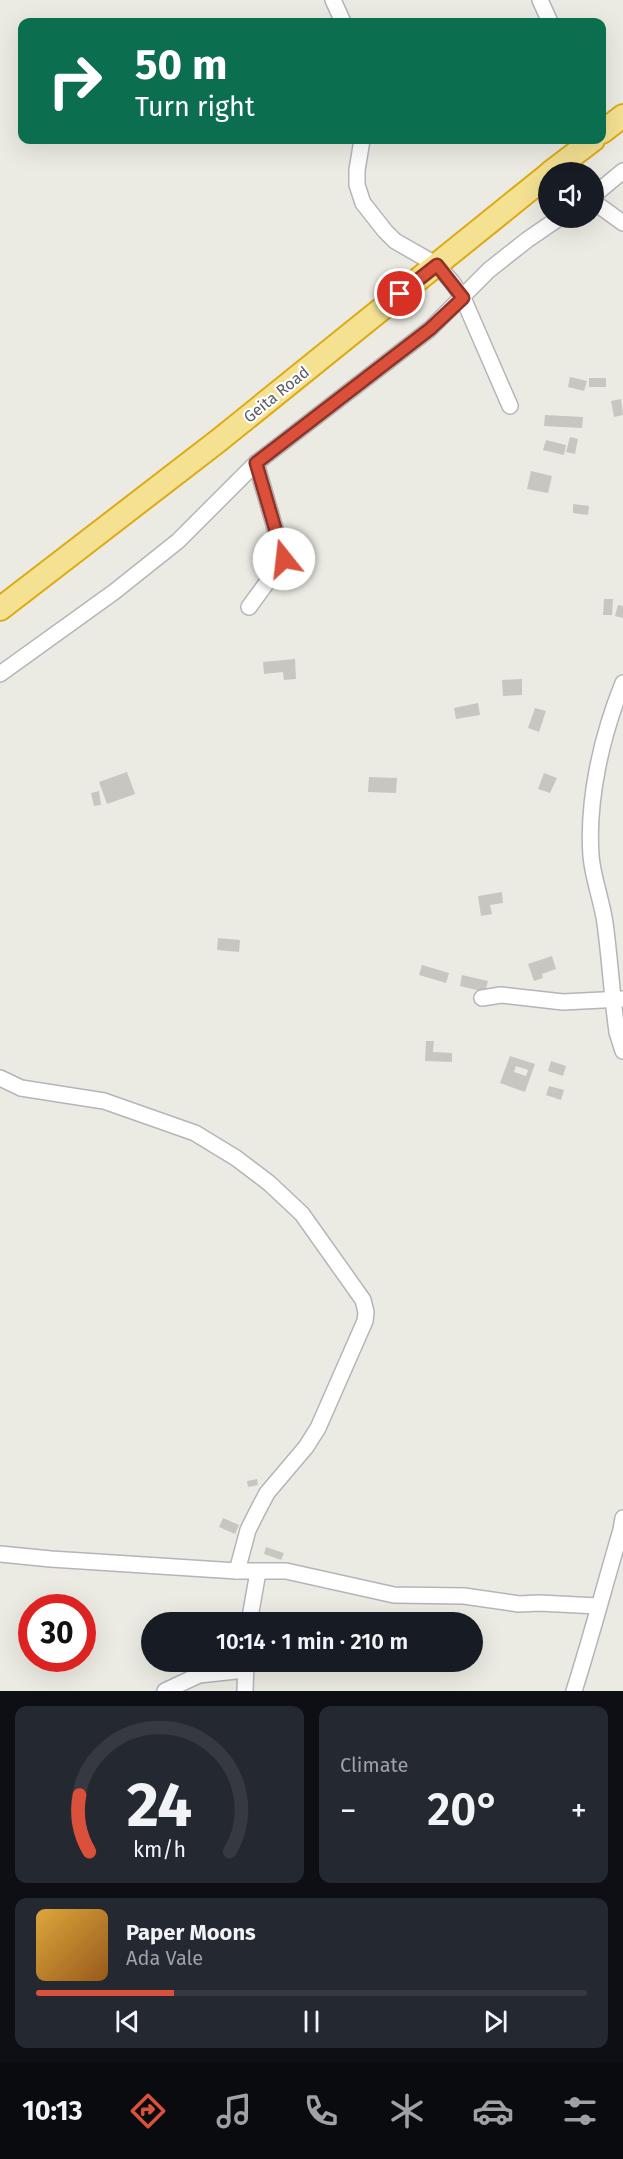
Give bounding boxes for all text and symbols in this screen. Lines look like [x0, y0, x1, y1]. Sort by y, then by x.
text: 50 m [135, 40, 228, 90]
icon: right [36, 42, 114, 120]
text: Turn right [135, 91, 255, 123]
map controls [538, 162, 604, 228]
button: sound [538, 162, 604, 228]
pin [374, 268, 425, 319]
icon: arrive [383, 277, 416, 310]
street label: Geita Road [240, 362, 313, 427]
position arrow [252, 527, 316, 591]
speed limit sign: 30 [18, 1594, 96, 1672]
text: 10:14 · 1 min · 210 m [216, 1628, 408, 1655]
text: Climate [340, 1753, 408, 1777]
text: 24 [127, 1768, 192, 1843]
text: 20° [427, 1783, 500, 1837]
text: − [340, 1791, 357, 1831]
text: + [571, 1791, 587, 1831]
text: km/h [133, 1837, 186, 1863]
text: Paper Moons [126, 1919, 256, 1946]
text: Ada Vale [126, 1946, 203, 1970]
icon: previous [111, 2005, 144, 2038]
icon: pause [295, 2005, 328, 2038]
icon: next [479, 2005, 512, 2038]
icon: directions [127, 2090, 169, 2132]
icon: music [213, 2090, 255, 2132]
icon: phone [300, 2090, 342, 2132]
icon: climate [386, 2090, 428, 2132]
icon: car [472, 2090, 514, 2132]
icon: filters [559, 2090, 601, 2132]
text: 10:13 [22, 2095, 83, 2127]

